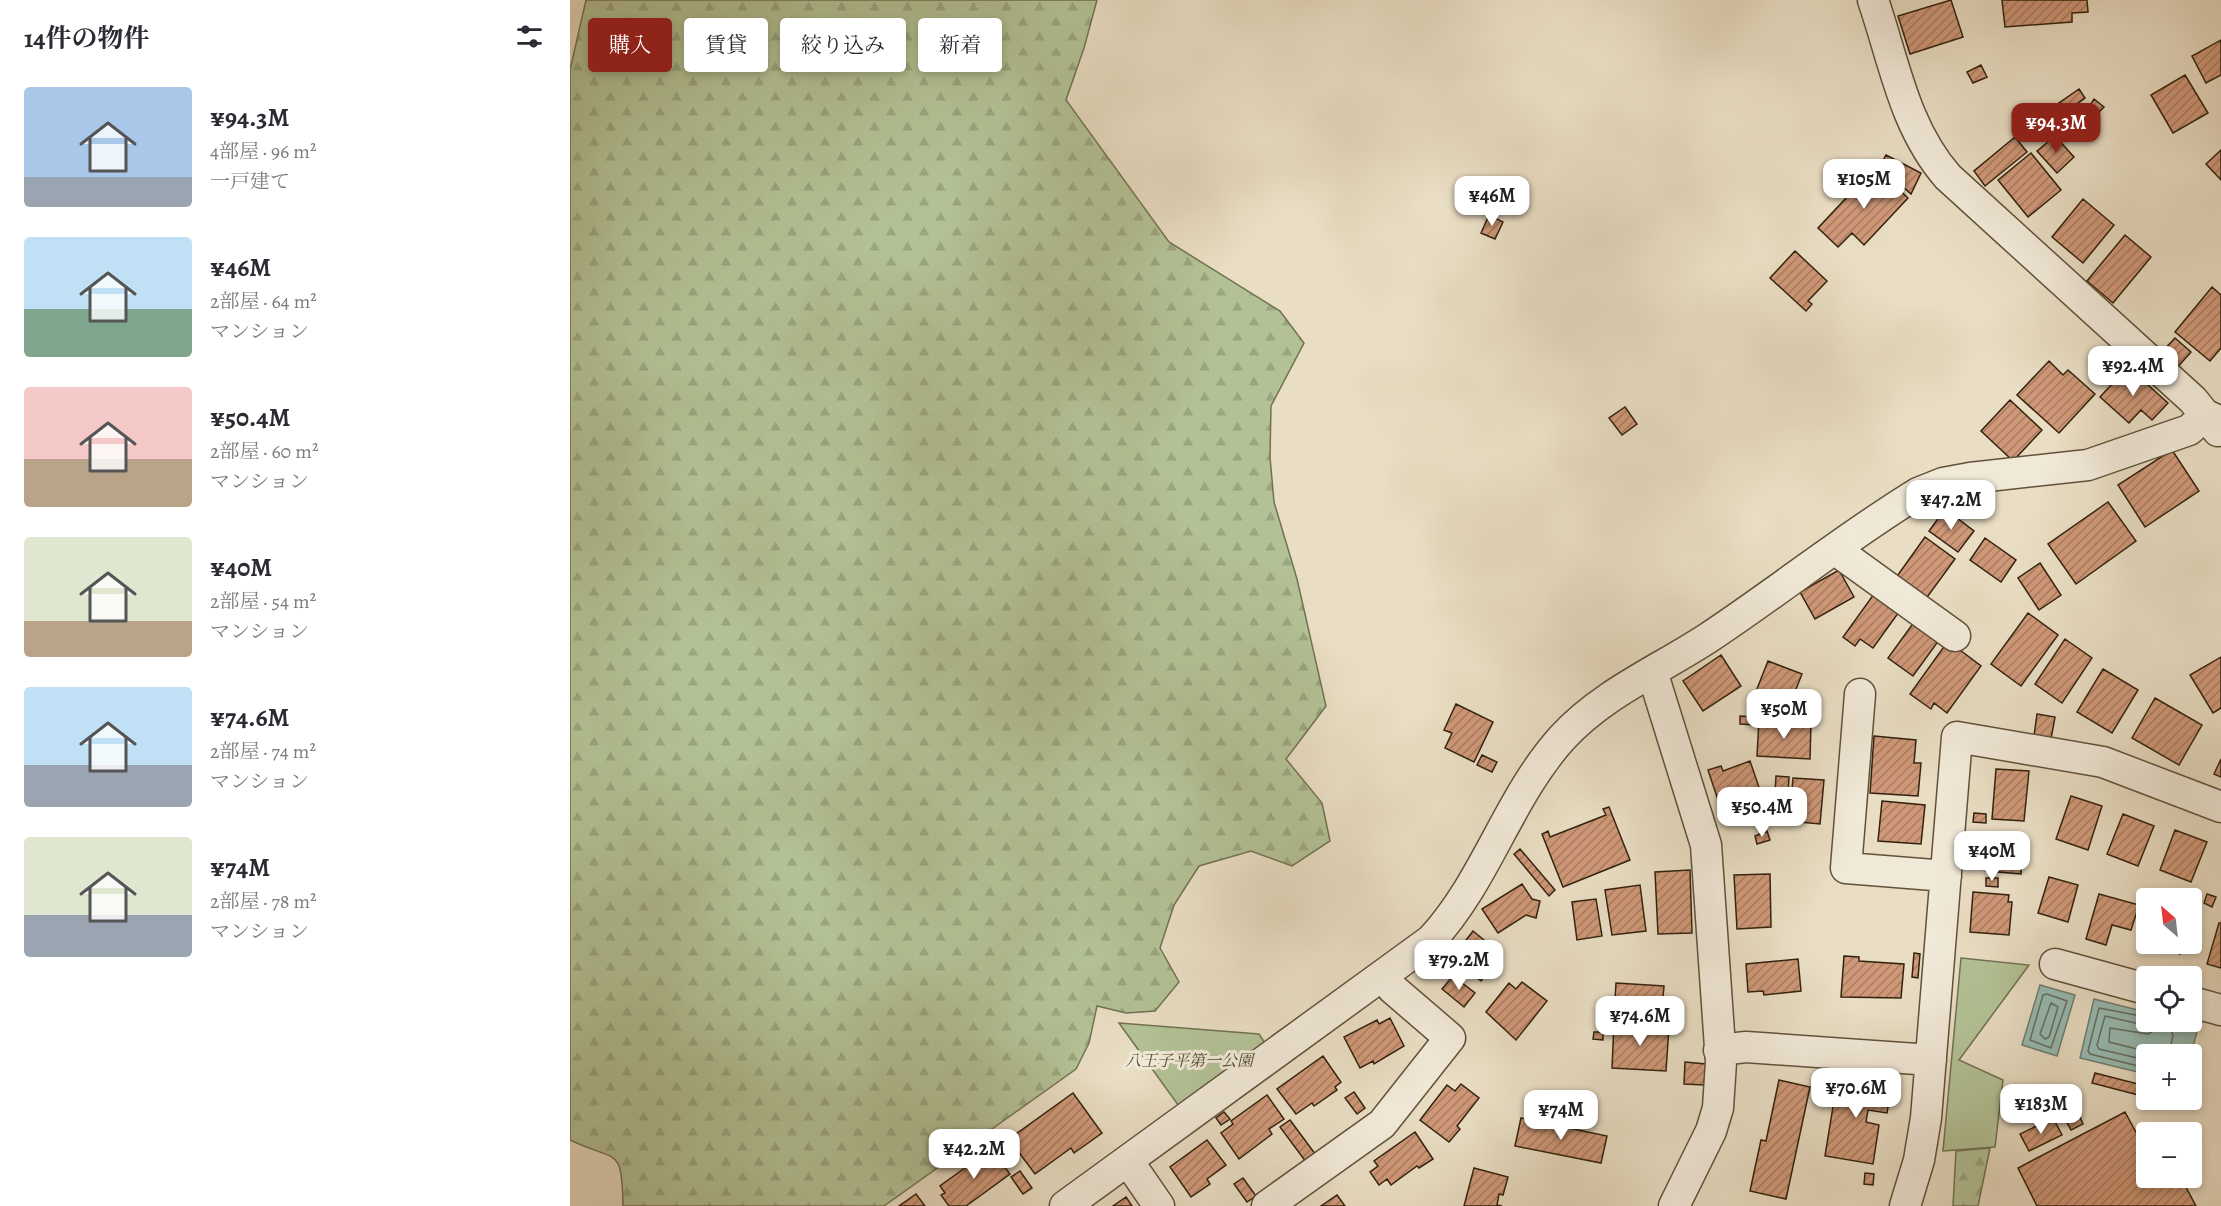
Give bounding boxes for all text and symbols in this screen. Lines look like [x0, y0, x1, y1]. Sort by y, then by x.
chip: 購入 [588, 18, 672, 72]
chip: 賃貸 [684, 18, 768, 72]
chip: 絞り込み [780, 18, 906, 72]
chip: 新着 [918, 18, 1002, 72]
icon: filters [513, 20, 546, 53]
text: 14件の物件 [24, 21, 150, 56]
text: ¥94.3M [210, 100, 289, 135]
pin: ¥94.3M [2007, 103, 2105, 154]
text: ¥94.3M [2025, 109, 2087, 136]
icon: home [72, 111, 144, 183]
text: 4部屋 · 96 m² [210, 138, 316, 165]
pin: ¥105M [1822, 159, 1906, 210]
text: ¥105M [1837, 165, 1891, 192]
text: 一戸建て [210, 168, 290, 195]
pin: ¥46M [1456, 176, 1528, 227]
text: ¥46M [1468, 182, 1516, 209]
text: ¥46M [210, 250, 271, 285]
icon: home [72, 261, 144, 333]
text: 2部屋 · 64 m² [210, 288, 317, 315]
text: マンション [210, 318, 309, 345]
pin: ¥92.4M [2084, 346, 2182, 397]
text: ¥92.4M [2102, 352, 2164, 379]
text: ¥50.4M [210, 400, 290, 435]
icon: home [72, 411, 144, 483]
text: 2部屋 · 60 m² [210, 438, 318, 465]
text: マンション [210, 468, 309, 495]
pin: ¥47.2M [1902, 480, 2000, 531]
text: ¥47.2M [1920, 486, 1982, 513]
text: ¥40M [210, 550, 272, 585]
icon: home [72, 561, 144, 633]
text: 2部屋 · 54 m² [210, 588, 316, 615]
text: マンション [210, 618, 309, 645]
pin: ¥50M [1748, 689, 1820, 740]
text: ¥50M [1761, 695, 1807, 722]
text: ¥74.6M [210, 700, 289, 735]
icon: home [72, 711, 144, 783]
text: 2部屋 · 74 m² [210, 738, 316, 765]
text: マンション [210, 768, 309, 795]
pin: ¥50.4M [1713, 787, 1811, 838]
text: ¥50.4M [1731, 793, 1793, 820]
pin: ¥40M [1956, 831, 2028, 882]
text: ¥40M [1968, 837, 2016, 864]
text: ¥74M [210, 850, 270, 885]
icon: home [72, 861, 144, 933]
text: 2部屋 · 78 m² [210, 888, 317, 915]
north arrow [2136, 888, 2202, 954]
map controls [2136, 888, 2202, 1188]
text: マンション [210, 918, 309, 945]
pin: ¥79.2M [1410, 940, 1508, 991]
text: ¥79.2M [1428, 946, 1490, 973]
button: locate [2136, 966, 2202, 1032]
pin: ¥74.6M [1591, 996, 1689, 1047]
text: ¥74.6M [1609, 1002, 1671, 1029]
button: + [2136, 1044, 2202, 1110]
park label: 八王子平第一公園 [1125, 1050, 1256, 1072]
pin: ¥70.6M [1807, 1068, 1905, 1119]
text: ¥70.6M [1825, 1074, 1887, 1101]
pin: ¥183M [1999, 1084, 2083, 1135]
pin: ¥74M [1525, 1090, 1597, 1141]
text: ¥183M [2014, 1090, 2068, 1117]
text: ¥74M [1538, 1096, 1584, 1123]
button: − [2136, 1122, 2202, 1188]
pin: ¥42.2M [925, 1129, 1023, 1180]
text: ¥42.2M [943, 1135, 1005, 1162]

